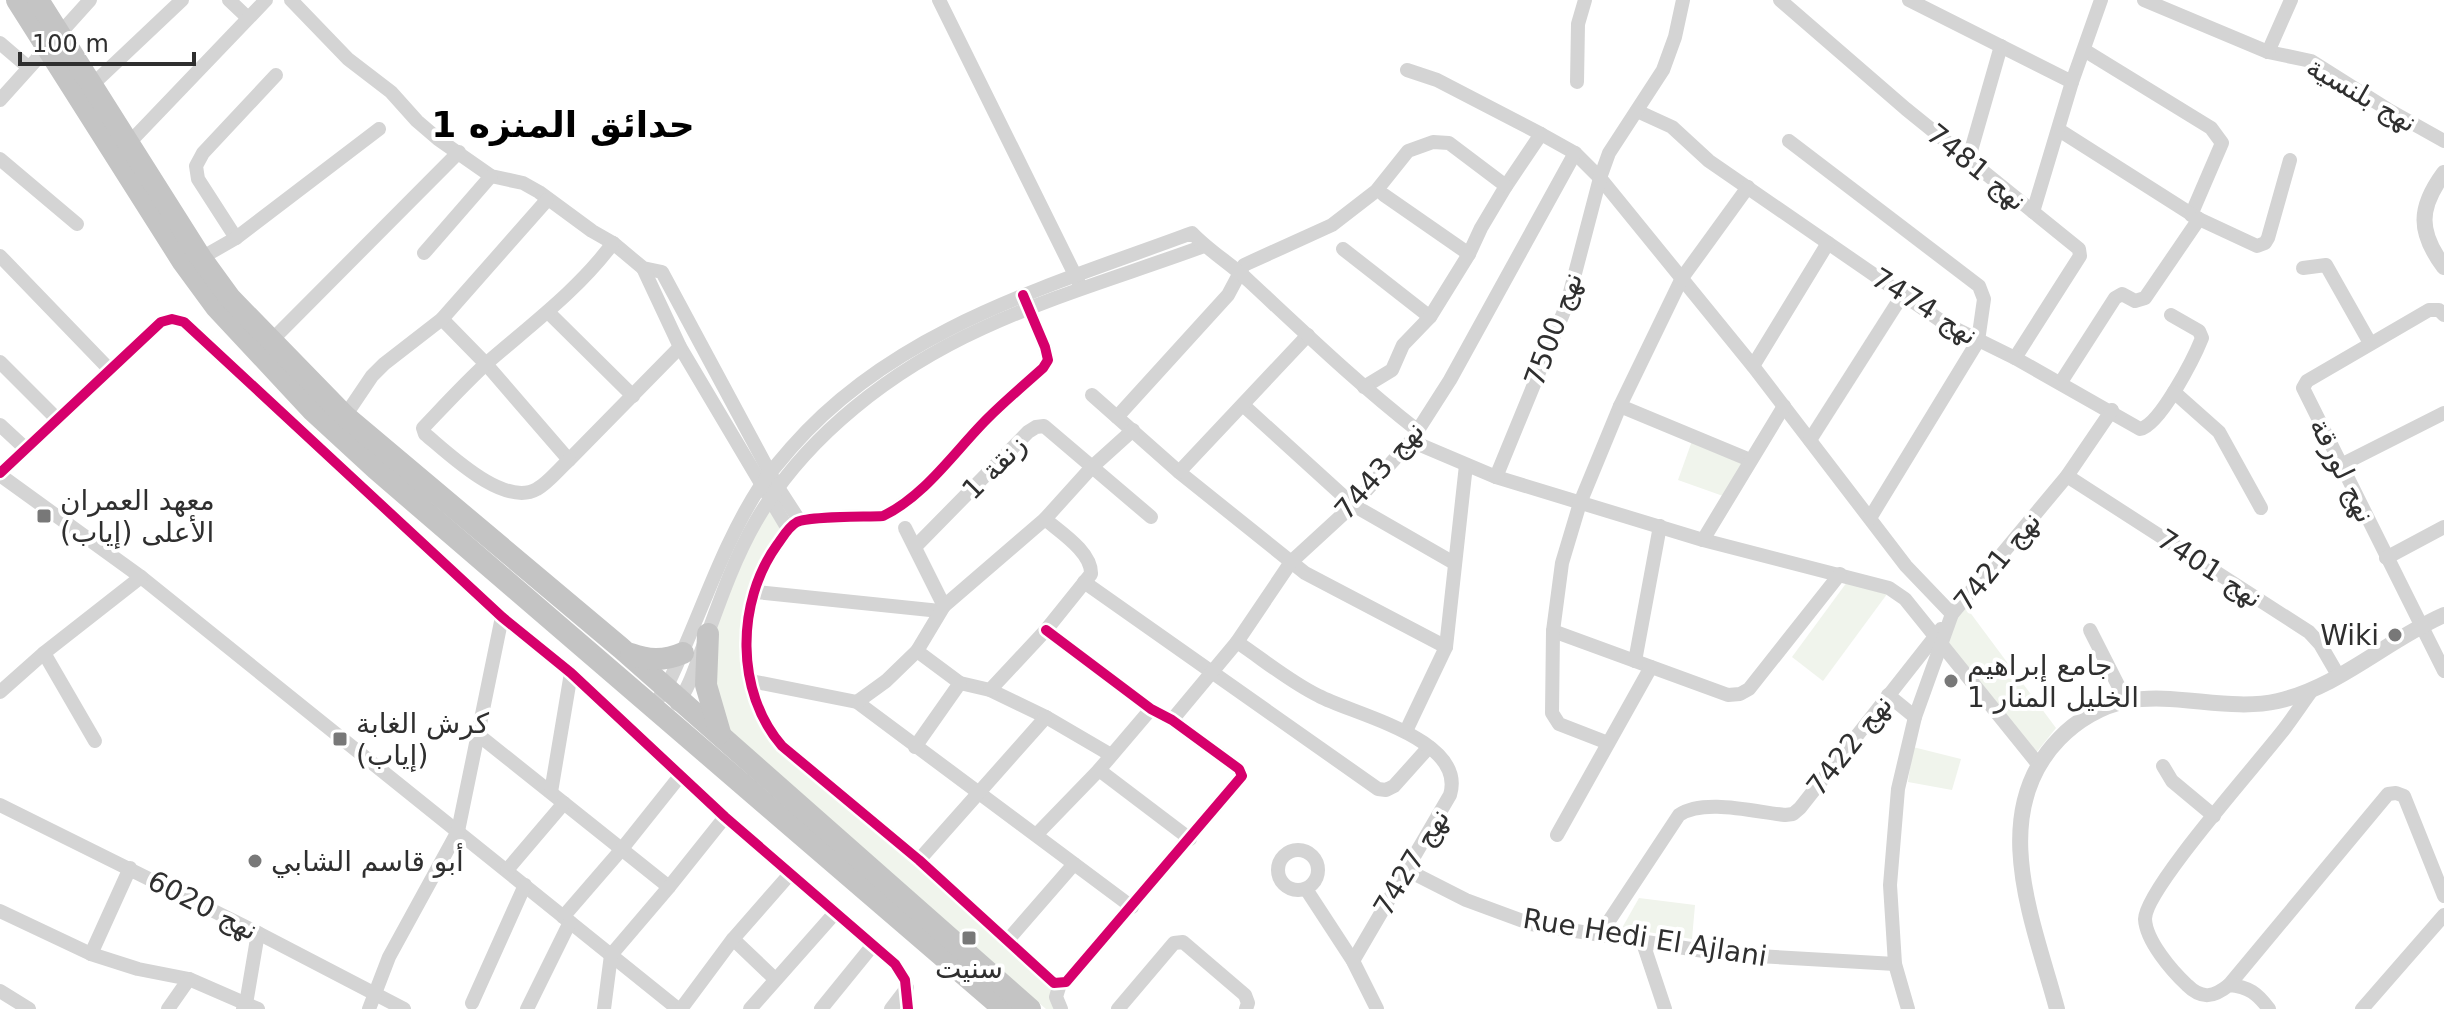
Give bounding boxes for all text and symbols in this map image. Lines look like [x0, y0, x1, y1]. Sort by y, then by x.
scale bar [20, 16, 194, 66]
text: 100 m [32, 30, 109, 58]
street label: نهج بلنسية [2301, 50, 2423, 139]
district label: حدائق المنزه 1 [431, 104, 695, 146]
street label: نهج 7481 [1920, 117, 2033, 218]
street label: نهج 7474 [1866, 261, 1984, 352]
street label: نهج 7500 [1518, 268, 1589, 391]
street label: نهج لورقة [2303, 412, 2382, 528]
street label: نهج 7443 [1328, 415, 1431, 526]
street label: زنقة 1 [955, 428, 1033, 506]
place label: معهد العمران الأعلى (إياب) [60, 484, 215, 549]
street label: نهج 7421 [1947, 505, 2048, 618]
marker: معهد العمران الأعلى (إياب) [35, 507, 53, 525]
street label: نهج 7401 [2151, 522, 2269, 615]
place label: Wiki [2320, 619, 2379, 652]
marker: Wiki [2386, 626, 2404, 644]
place label: جامع إبراهيم الخليل المنار 1 [1967, 649, 2139, 714]
marker: جامع إبراهيم الخليل المنار 1 [1942, 672, 1960, 690]
street label: نهج 7422 [1800, 688, 1899, 802]
place label: كرش الغابة (إياب) [356, 707, 490, 772]
marker: كرش الغابة (إياب) [331, 730, 349, 748]
street label: نهج 7427 [1367, 803, 1456, 922]
place label: أبو قاسم الشابي [271, 842, 464, 878]
marker: أبو قاسم الشابي [246, 852, 264, 870]
street label: نهج 6020 [142, 864, 263, 947]
street label: Rue Hedi El Ajlani [1521, 902, 1769, 973]
marker: سنيت [960, 929, 978, 947]
place label: سنيت [935, 952, 1003, 985]

